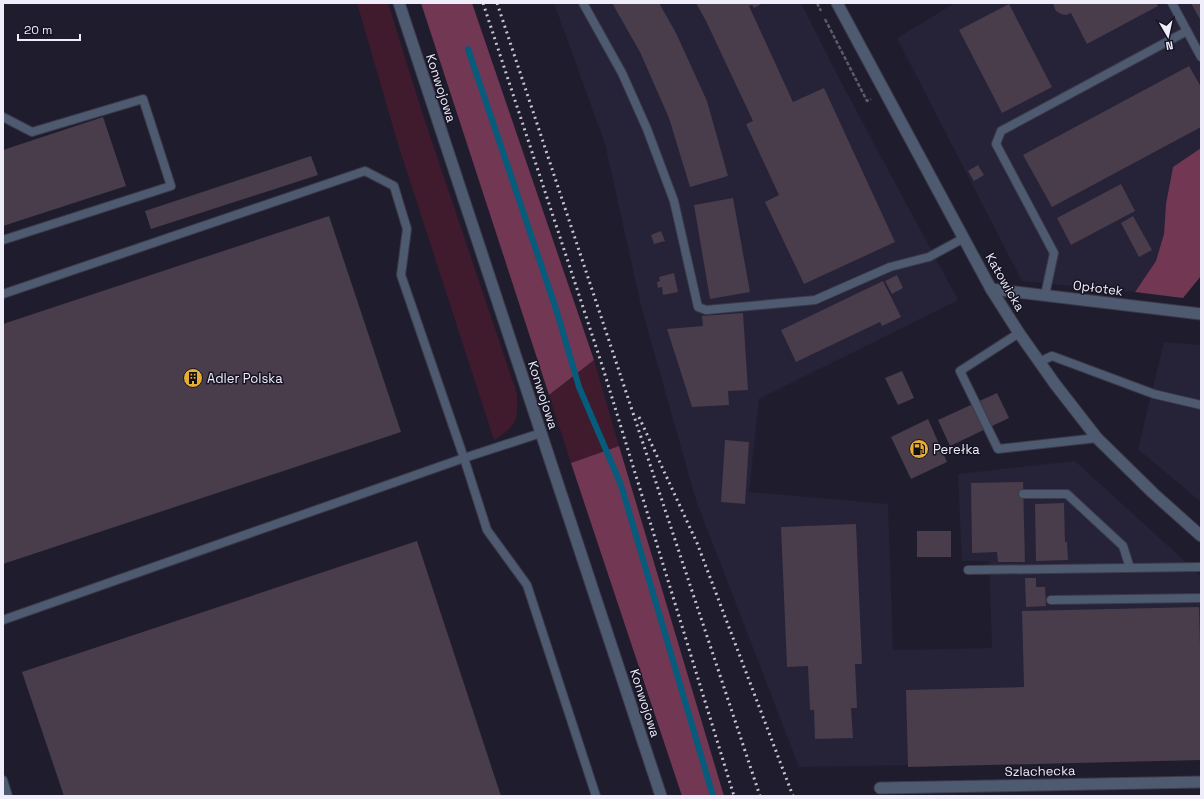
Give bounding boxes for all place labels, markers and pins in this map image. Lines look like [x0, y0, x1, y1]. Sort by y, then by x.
building icon: Adler Polska [182, 367, 204, 389]
place label: Adler Polska [207, 370, 283, 387]
fuel station icon: Perełka [908, 438, 930, 460]
place label: Perełka [933, 441, 980, 458]

